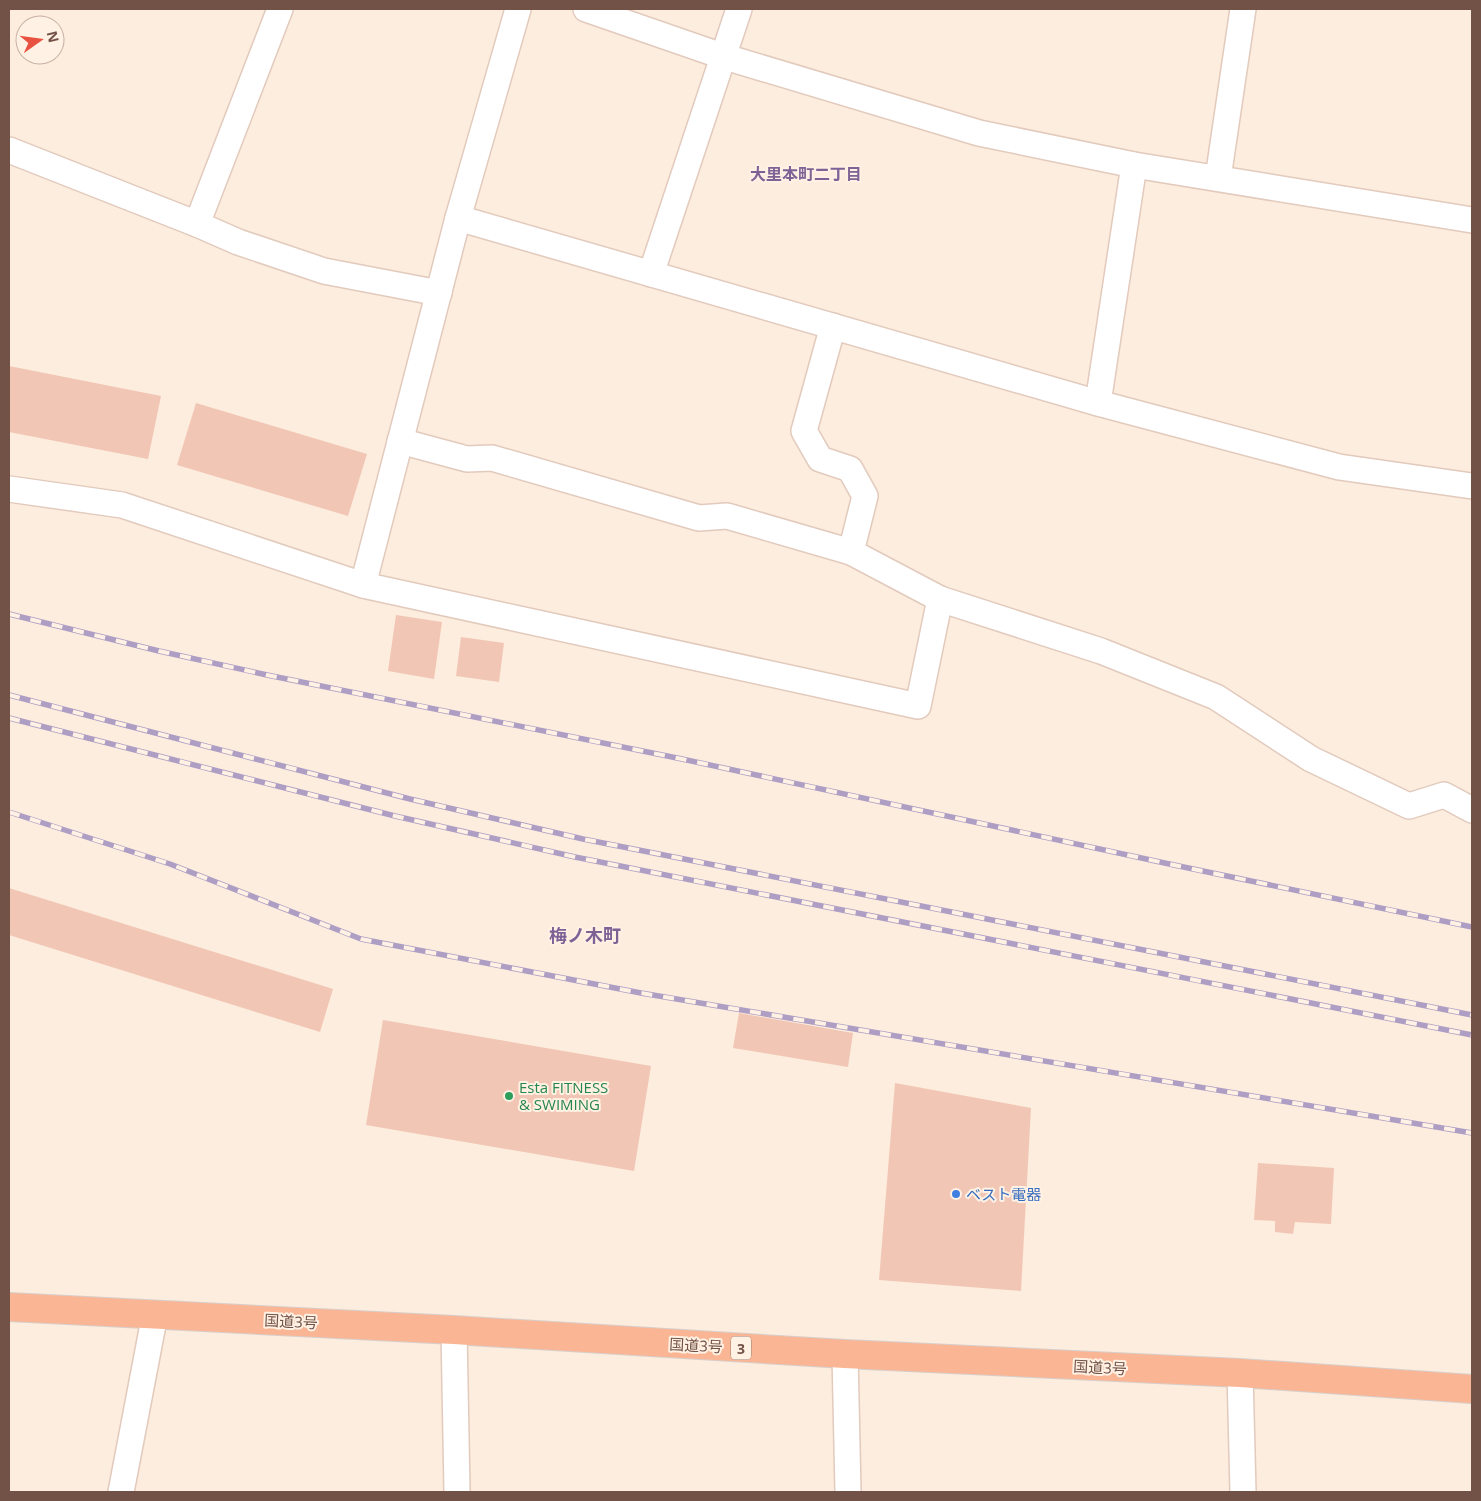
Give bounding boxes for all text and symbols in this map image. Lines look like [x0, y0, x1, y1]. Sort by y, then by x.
north arrow [15, 15, 65, 65]
text: N [43, 29, 64, 45]
district label: 大里本町二丁目 [750, 163, 862, 185]
district label: 梅ノ木町 [549, 923, 621, 947]
place label: Esta FITNESS & SWIMING [519, 1077, 608, 1114]
marker: Esta FITNESS & SWIMING [503, 1090, 515, 1102]
place label: ベスト電器 [966, 1184, 1041, 1204]
marker: ベスト電器 [950, 1188, 962, 1200]
street label: 国道3号 [264, 1310, 318, 1332]
street label: 国道3号 [669, 1334, 723, 1356]
road number: 3 [731, 1336, 751, 1360]
street label: 国道3号 [1073, 1356, 1127, 1378]

